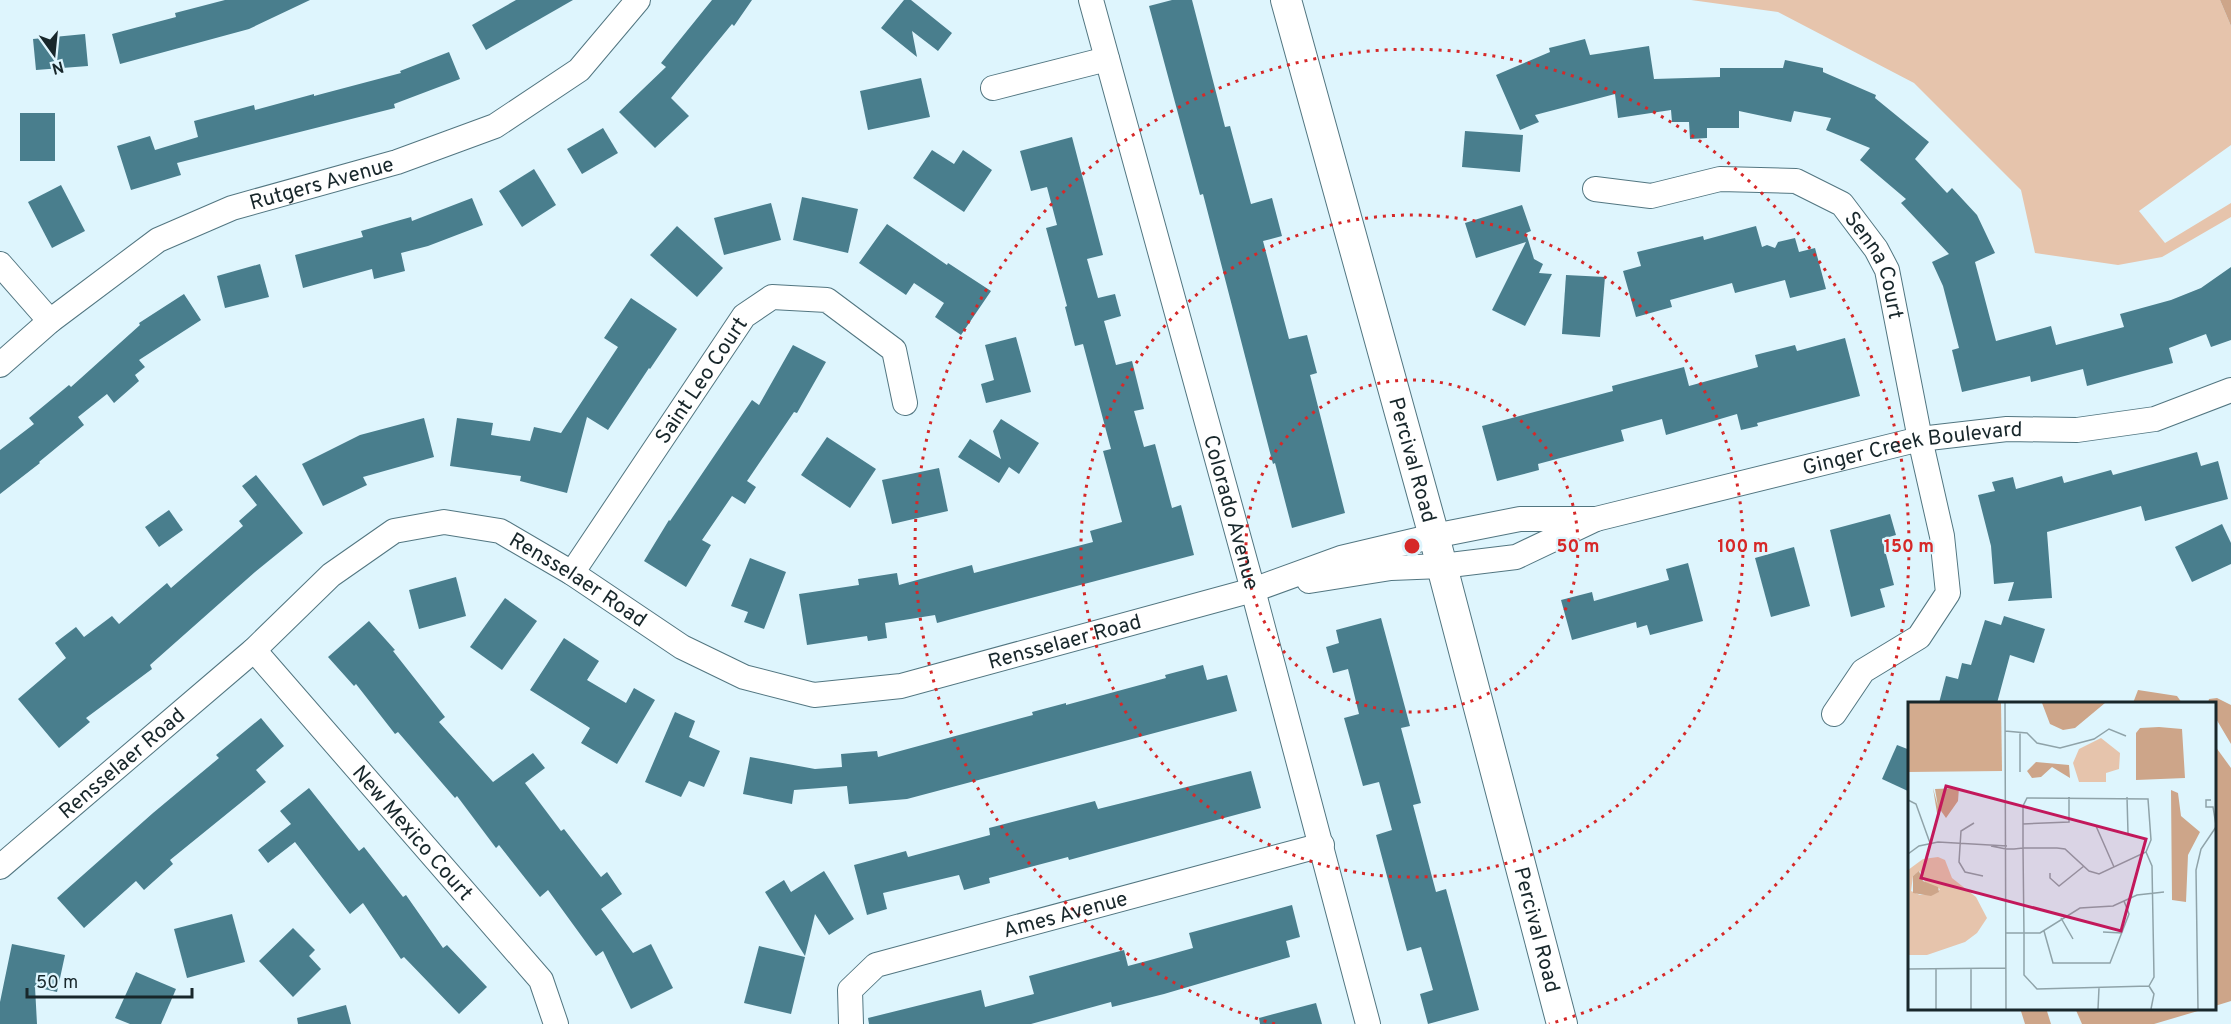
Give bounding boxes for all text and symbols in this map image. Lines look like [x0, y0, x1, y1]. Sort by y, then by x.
north arrow [24, 24, 84, 84]
text: N [49, 55, 66, 78]
street label: Rutgers Avenue [247, 152, 397, 217]
street label: Senna Court [1837, 207, 1908, 322]
street label: Saint Leo Court [650, 312, 754, 450]
street label: Percival Road [1381, 395, 1442, 526]
street label: Ginger Creek Boulevard [1800, 417, 2023, 483]
street label: Colorado Avenue [1196, 432, 1264, 593]
street label: Rensselaer Road [504, 527, 651, 634]
centre of rings [1402, 536, 1422, 556]
text: 50 m [1556, 536, 1600, 559]
text: 100 m [1717, 536, 1769, 559]
text: 150 m [1884, 536, 1934, 559]
street label: Rensselaer Road [985, 609, 1145, 677]
inset map [1908, 702, 2216, 1009]
street label: Rensselaer Road [54, 703, 191, 826]
street label: New Mexico Court [345, 760, 478, 907]
street label: Percival Road [1506, 864, 1565, 996]
street label: Ames Avenue [1000, 886, 1131, 945]
scale bar [27, 961, 192, 999]
text: 50 m [36, 972, 78, 995]

